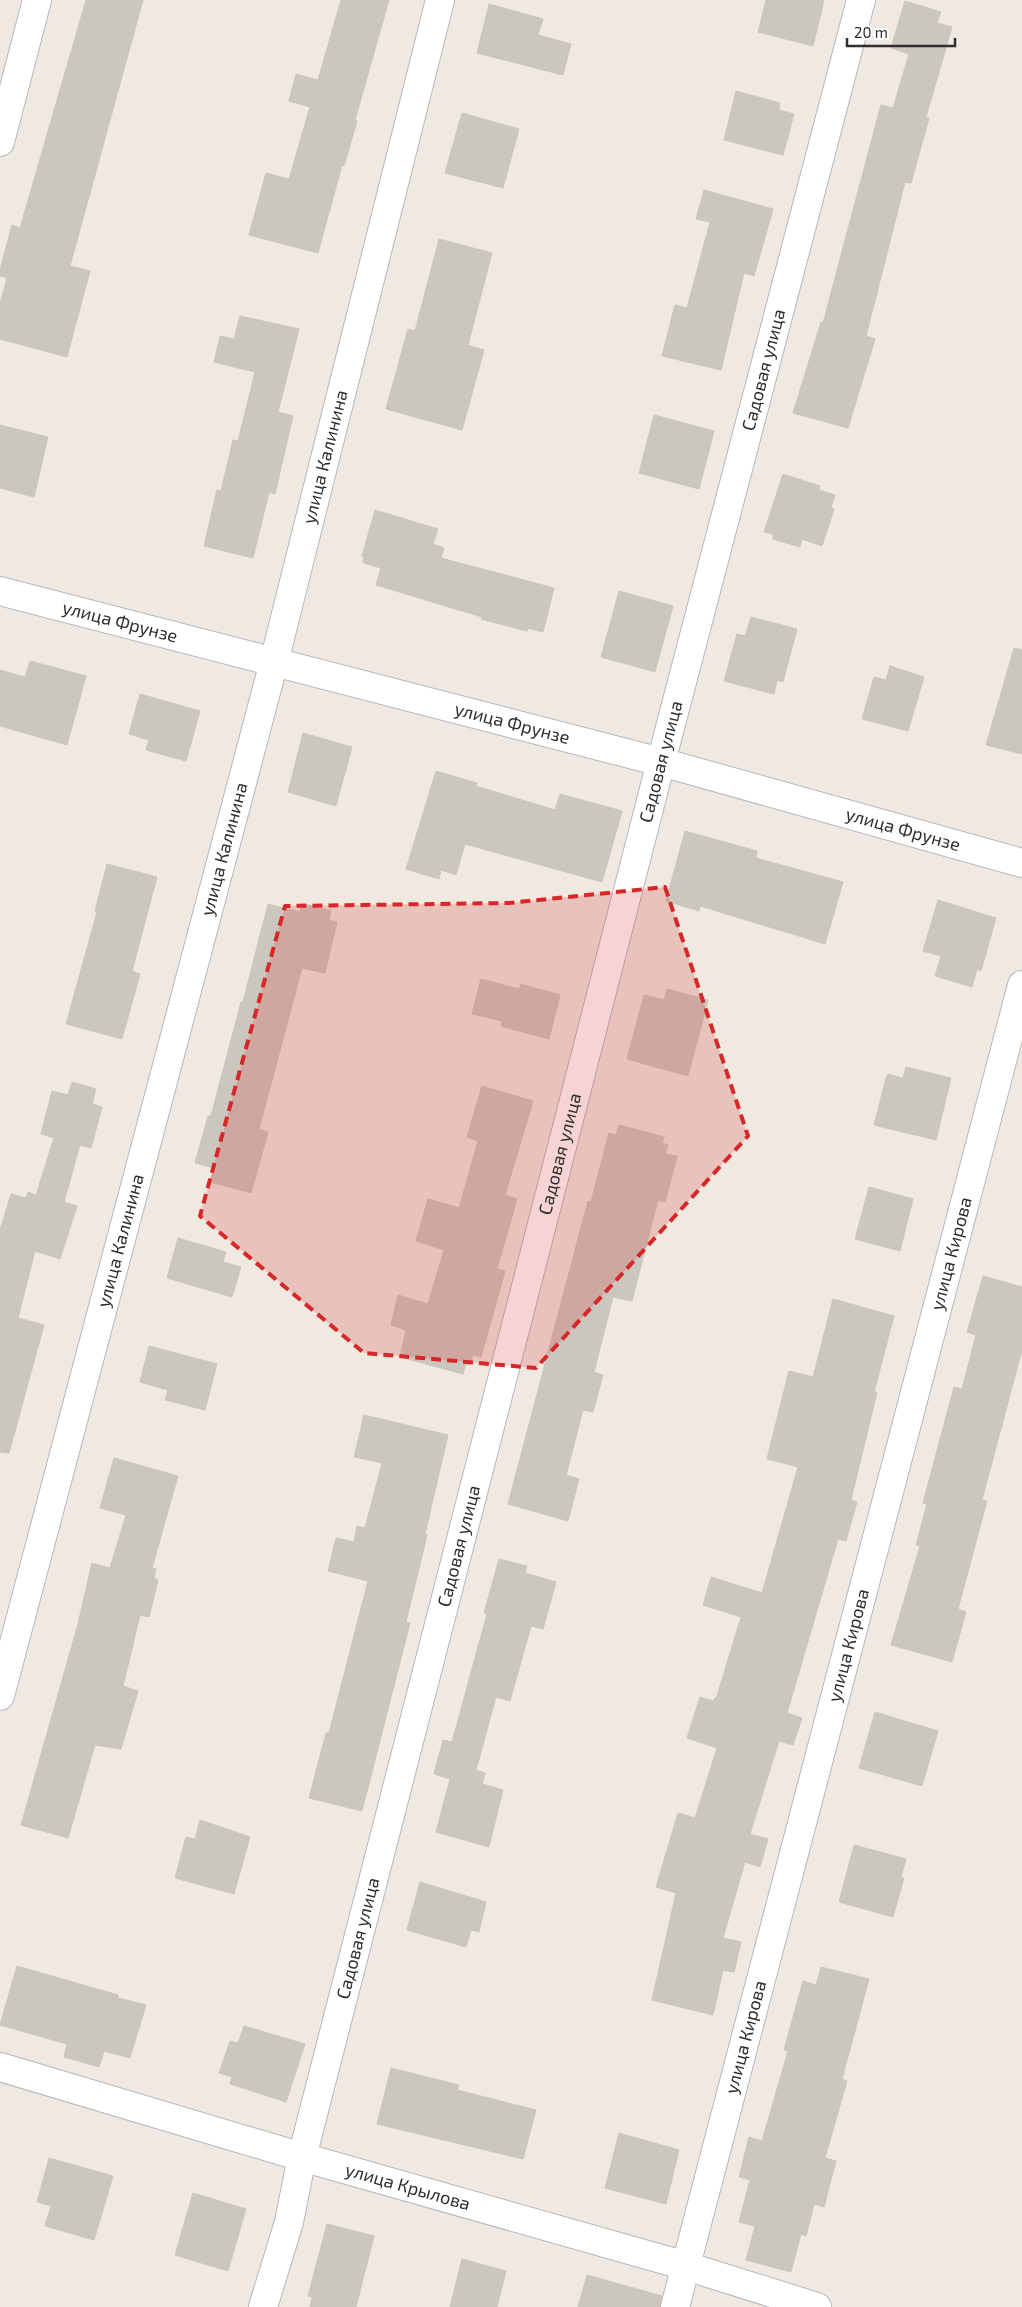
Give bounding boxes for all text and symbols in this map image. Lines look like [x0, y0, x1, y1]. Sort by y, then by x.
scale bar [847, 15, 954, 47]
text: 20 m [854, 23, 888, 41]
street label: Садовая улица [736, 306, 789, 433]
street label: улица Калинина [297, 388, 352, 526]
street label: улица Фрунзе [60, 596, 180, 647]
street label: улица Фрунзе [452, 697, 572, 748]
street label: Садовая улица [634, 698, 687, 825]
street label: улица Калинина [195, 780, 252, 918]
street label: улица Фрунзе [843, 802, 963, 855]
street label: Садовая улица [533, 1090, 585, 1217]
street label: улица Калинина [91, 1171, 148, 1310]
street label: улица Кирова [925, 1194, 976, 1313]
street label: Садовая улица [432, 1483, 484, 1609]
street label: улица Кирова [822, 1586, 873, 1704]
street label: Садовая улица [331, 1875, 384, 2001]
street label: улица Кирова [719, 1978, 770, 2096]
street label: улица Крылова [343, 2158, 473, 2214]

